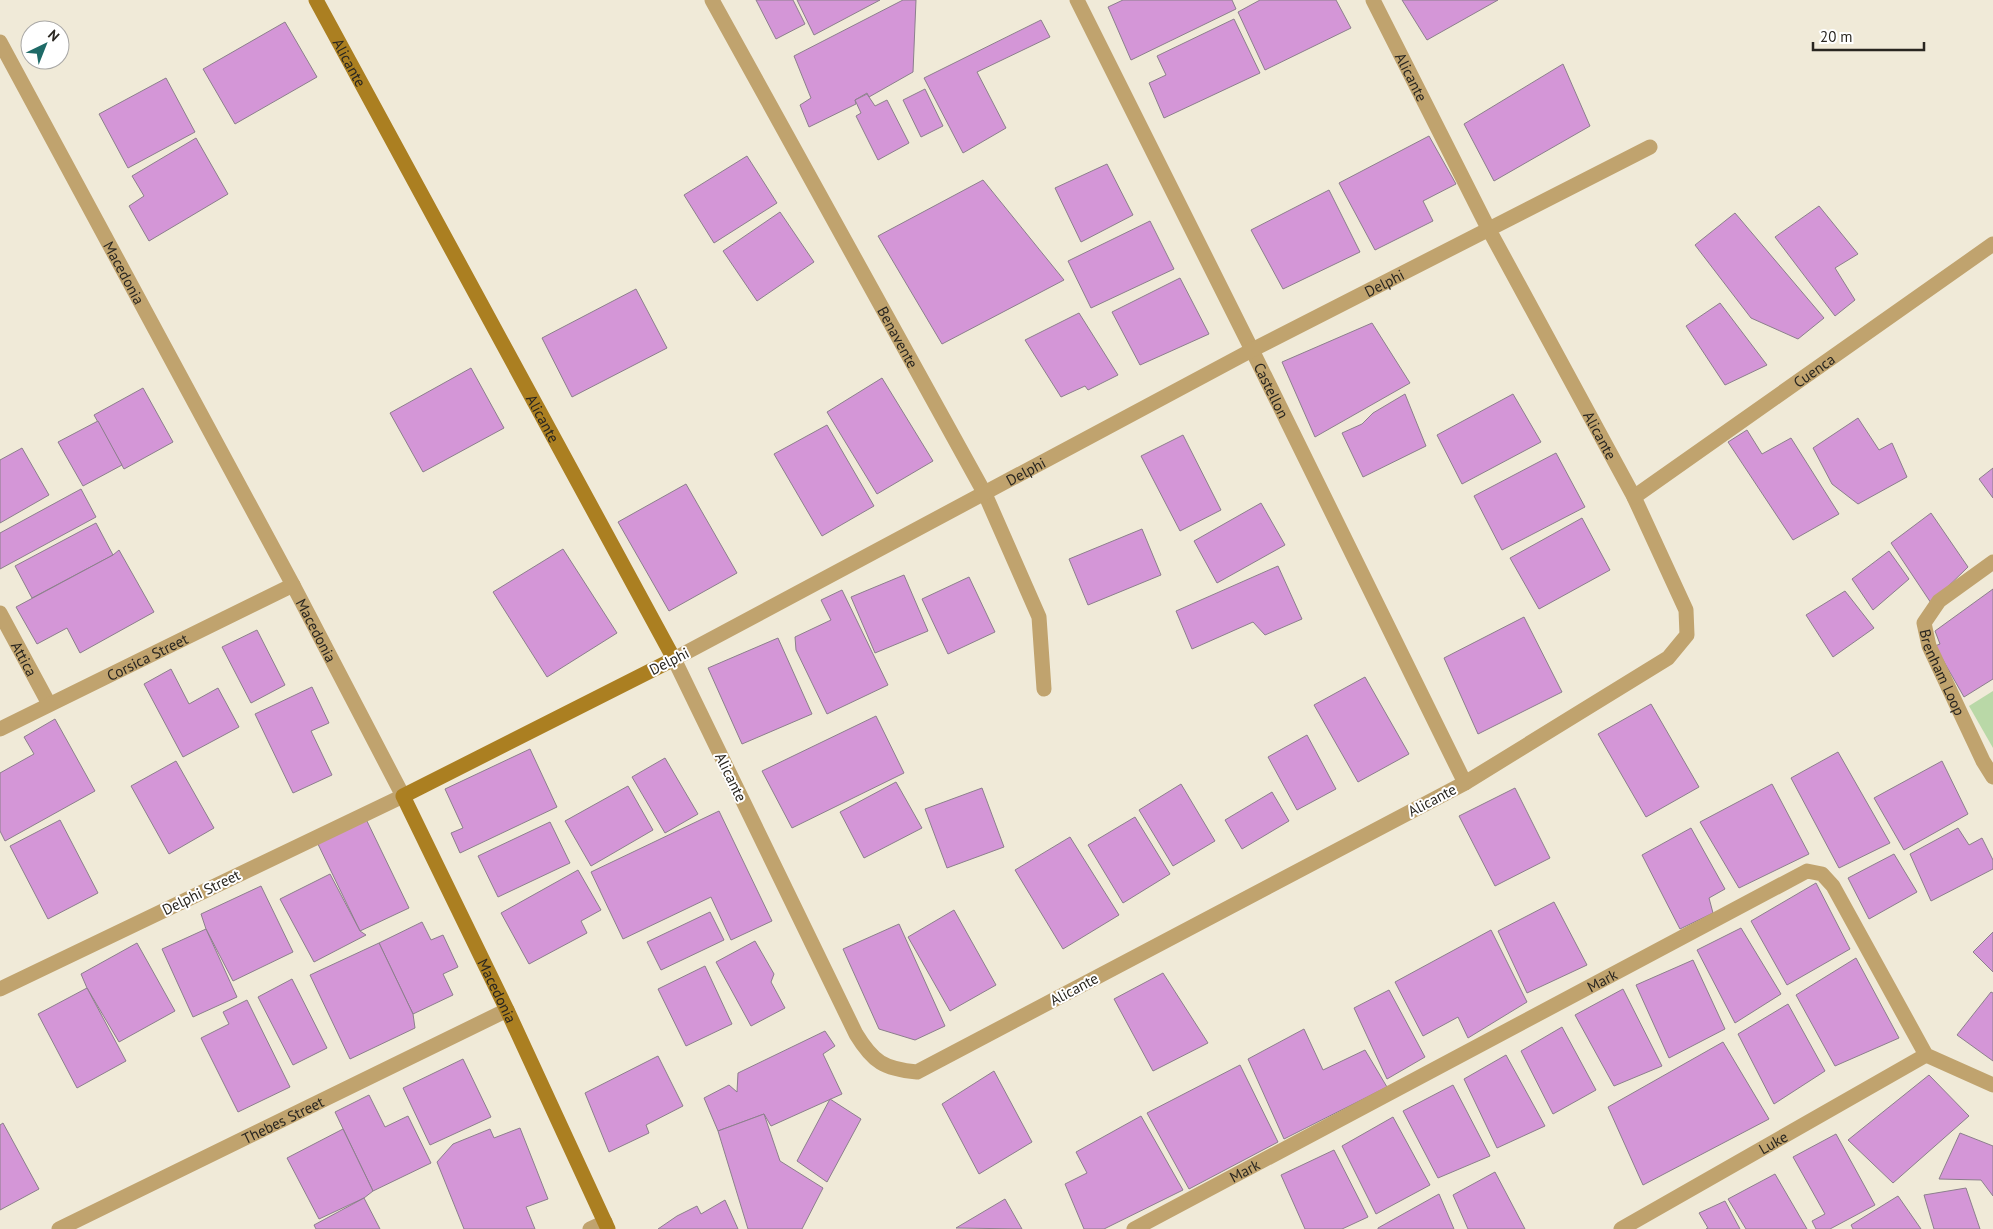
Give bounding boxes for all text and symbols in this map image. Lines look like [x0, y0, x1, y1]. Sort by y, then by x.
north arrow [20, 20, 70, 70]
scale bar [1813, 20, 1924, 52]
text: N [44, 26, 63, 45]
text: 20 m [1820, 27, 1853, 46]
street label: Alicante [329, 35, 371, 90]
street label: Alicante [1391, 49, 1432, 104]
street label: Macedonia [100, 238, 149, 308]
street label: Delphi [1361, 265, 1407, 301]
street label: Benavente [874, 303, 923, 371]
street label: Cuenca [1789, 349, 1838, 391]
street label: Castellon [1250, 359, 1293, 421]
street label: Alicante [522, 391, 564, 446]
street label: Alicante [1580, 408, 1621, 463]
street label: Delphi [1002, 453, 1049, 489]
street label: Macedonia [292, 595, 341, 665]
street label: Brenham Loop [1916, 627, 1970, 718]
street label: Corsica Street [103, 629, 191, 685]
street label: Attica [8, 638, 42, 680]
street label: Delphi [646, 643, 692, 679]
street label: Alicante [711, 749, 751, 805]
street label: Alicante [1405, 779, 1459, 821]
street label: Delphi Street [159, 865, 243, 919]
street label: Macedonia [474, 955, 521, 1026]
street label: Mark [1583, 964, 1621, 996]
street label: Alicante [1047, 968, 1101, 1010]
street label: Thebes Street [239, 1092, 327, 1148]
street label: Luke [1755, 1127, 1791, 1158]
street label: Mark [1226, 1154, 1263, 1186]

